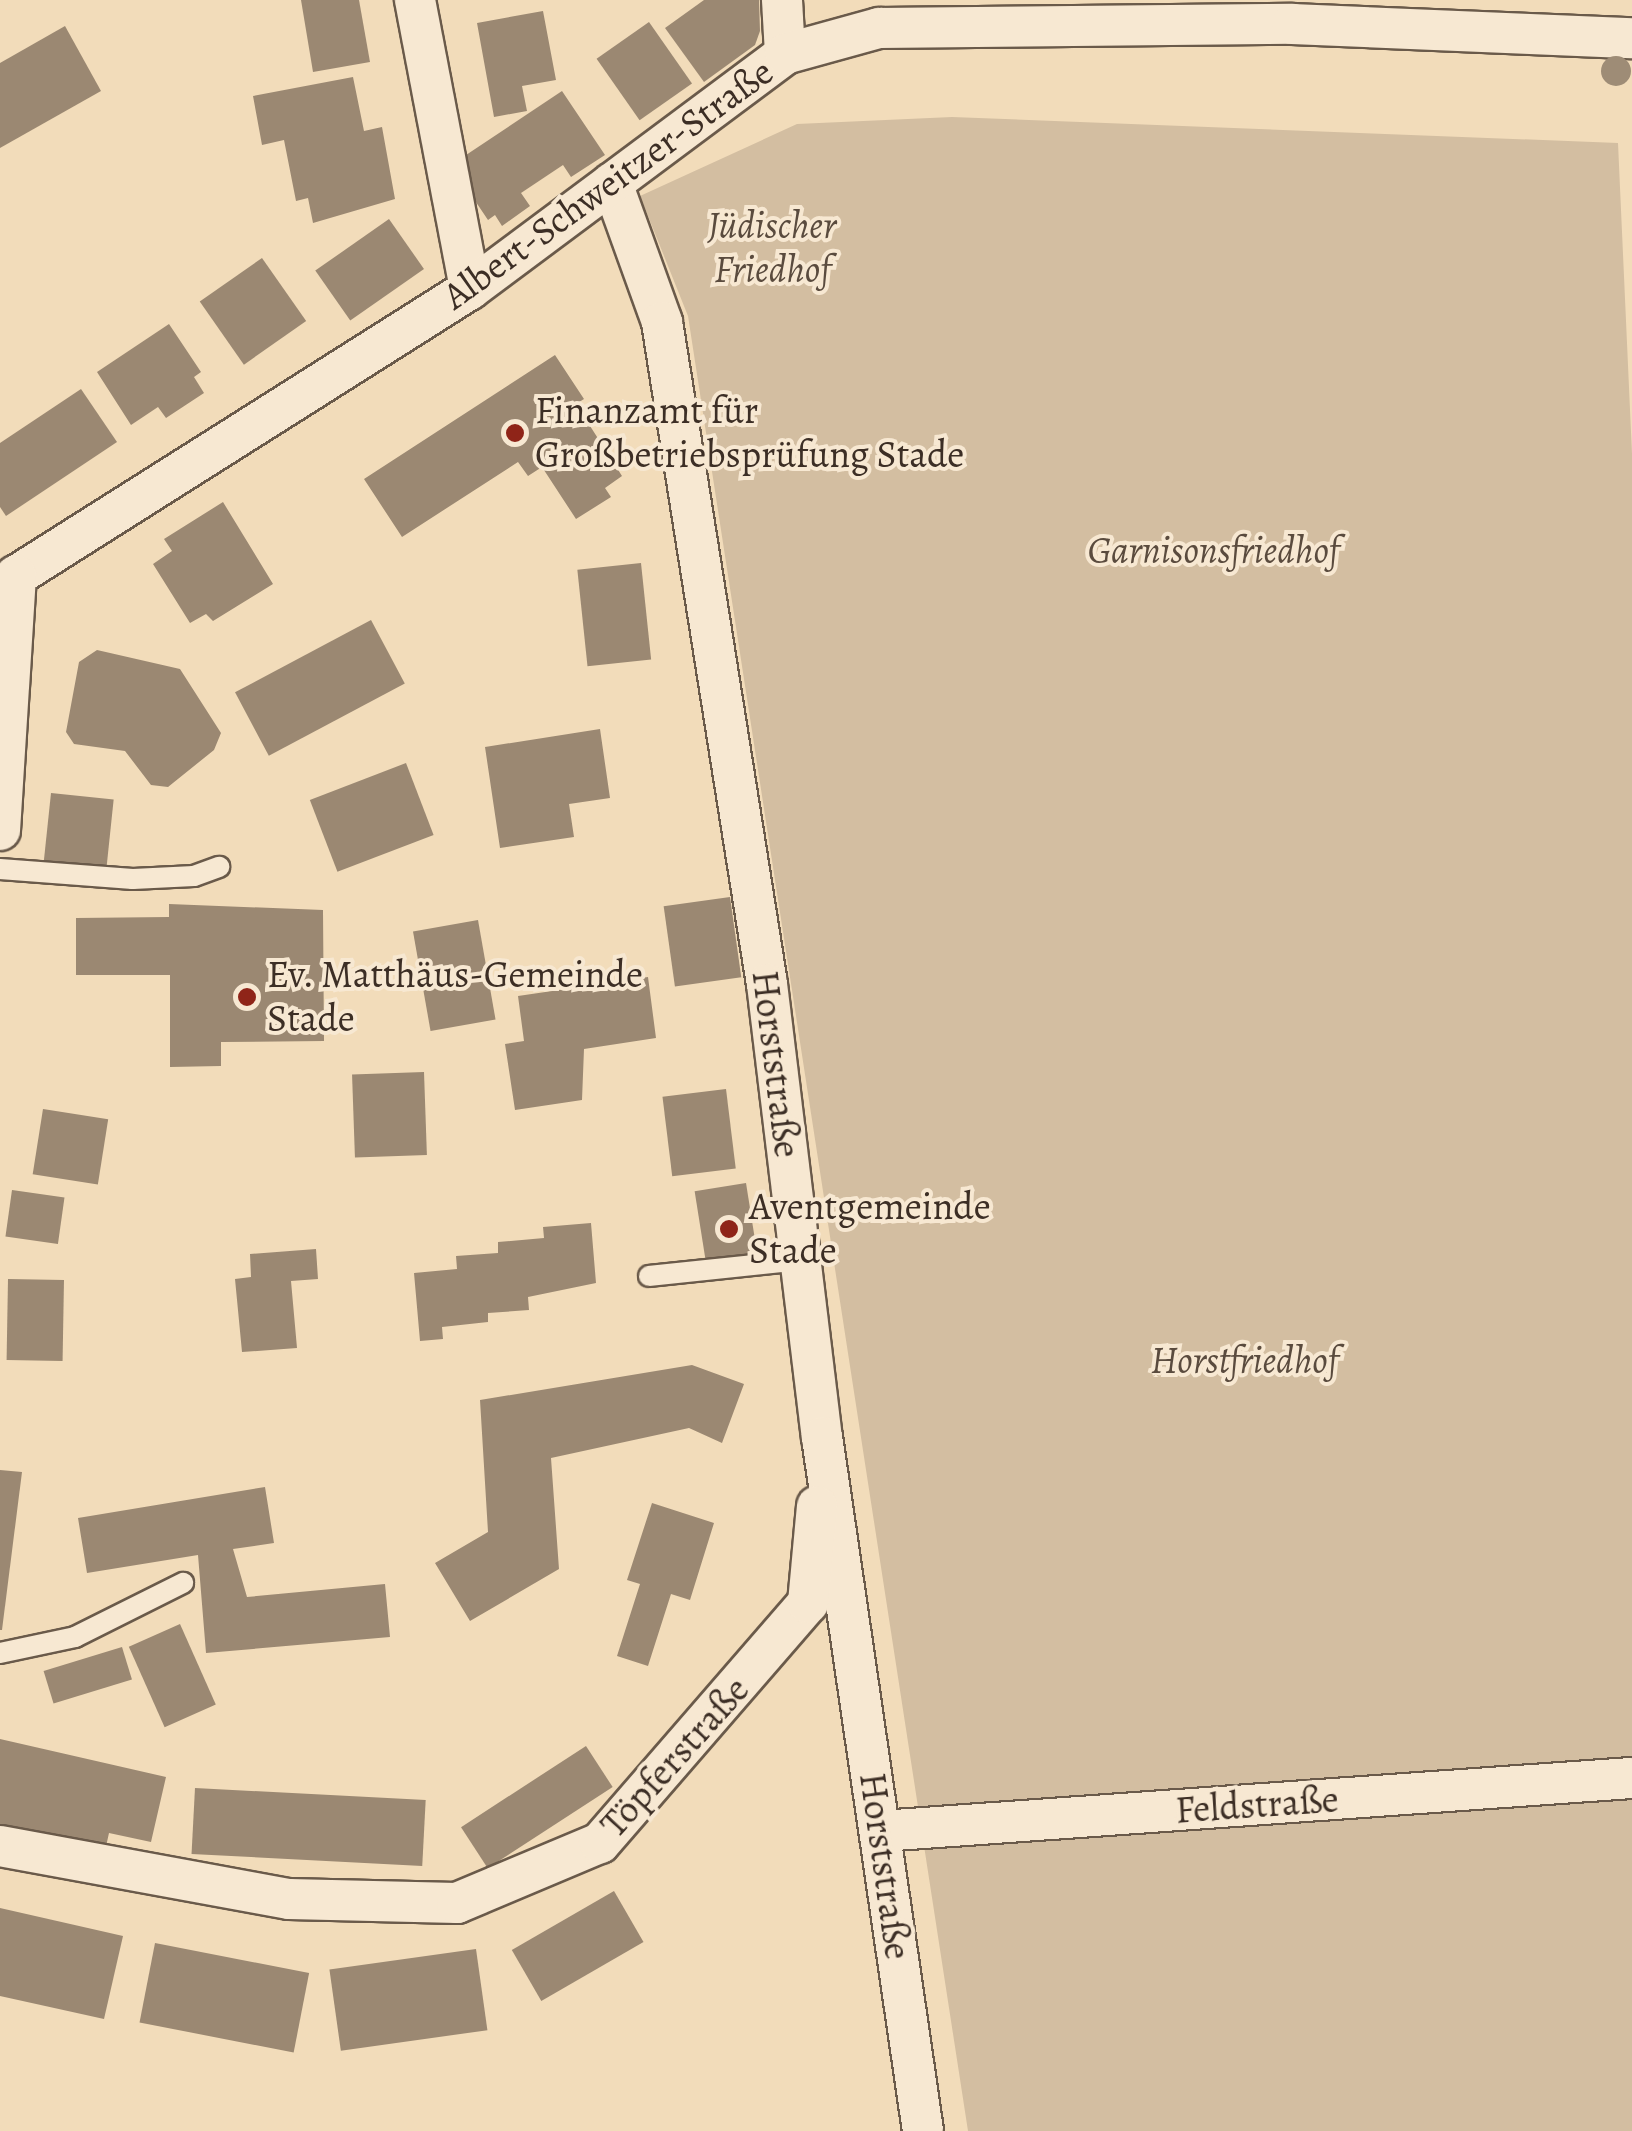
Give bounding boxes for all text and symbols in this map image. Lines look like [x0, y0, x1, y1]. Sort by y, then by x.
street label: Albert-Schweitzer-Straße [434, 49, 782, 319]
park label: Jüdischer Friedhof [708, 203, 836, 292]
place label: Finanzamt für Großbetriebsprüfung Stade [535, 388, 964, 478]
marker: Finanzamt für Großbetriebsprüfung Stade [504, 422, 526, 444]
park label: Garnisonsfriedhof [1087, 528, 1339, 574]
place label: Ev. Matthäus-Gemeinde Stade [267, 952, 644, 1042]
street label: Horststraße [742, 968, 810, 1160]
marker: Ev. Matthäus-Gemeinde Stade [236, 986, 258, 1008]
place label: Aventgemeinde Stade [749, 1184, 991, 1274]
marker: Aventgemeinde Stade [718, 1218, 740, 1240]
park label: Horstfriedhof [1151, 1338, 1337, 1384]
street label: Töpferstraße [591, 1667, 759, 1847]
street label: Horststraße [849, 1770, 921, 1962]
street label: Feldstraße [1174, 1777, 1340, 1833]

